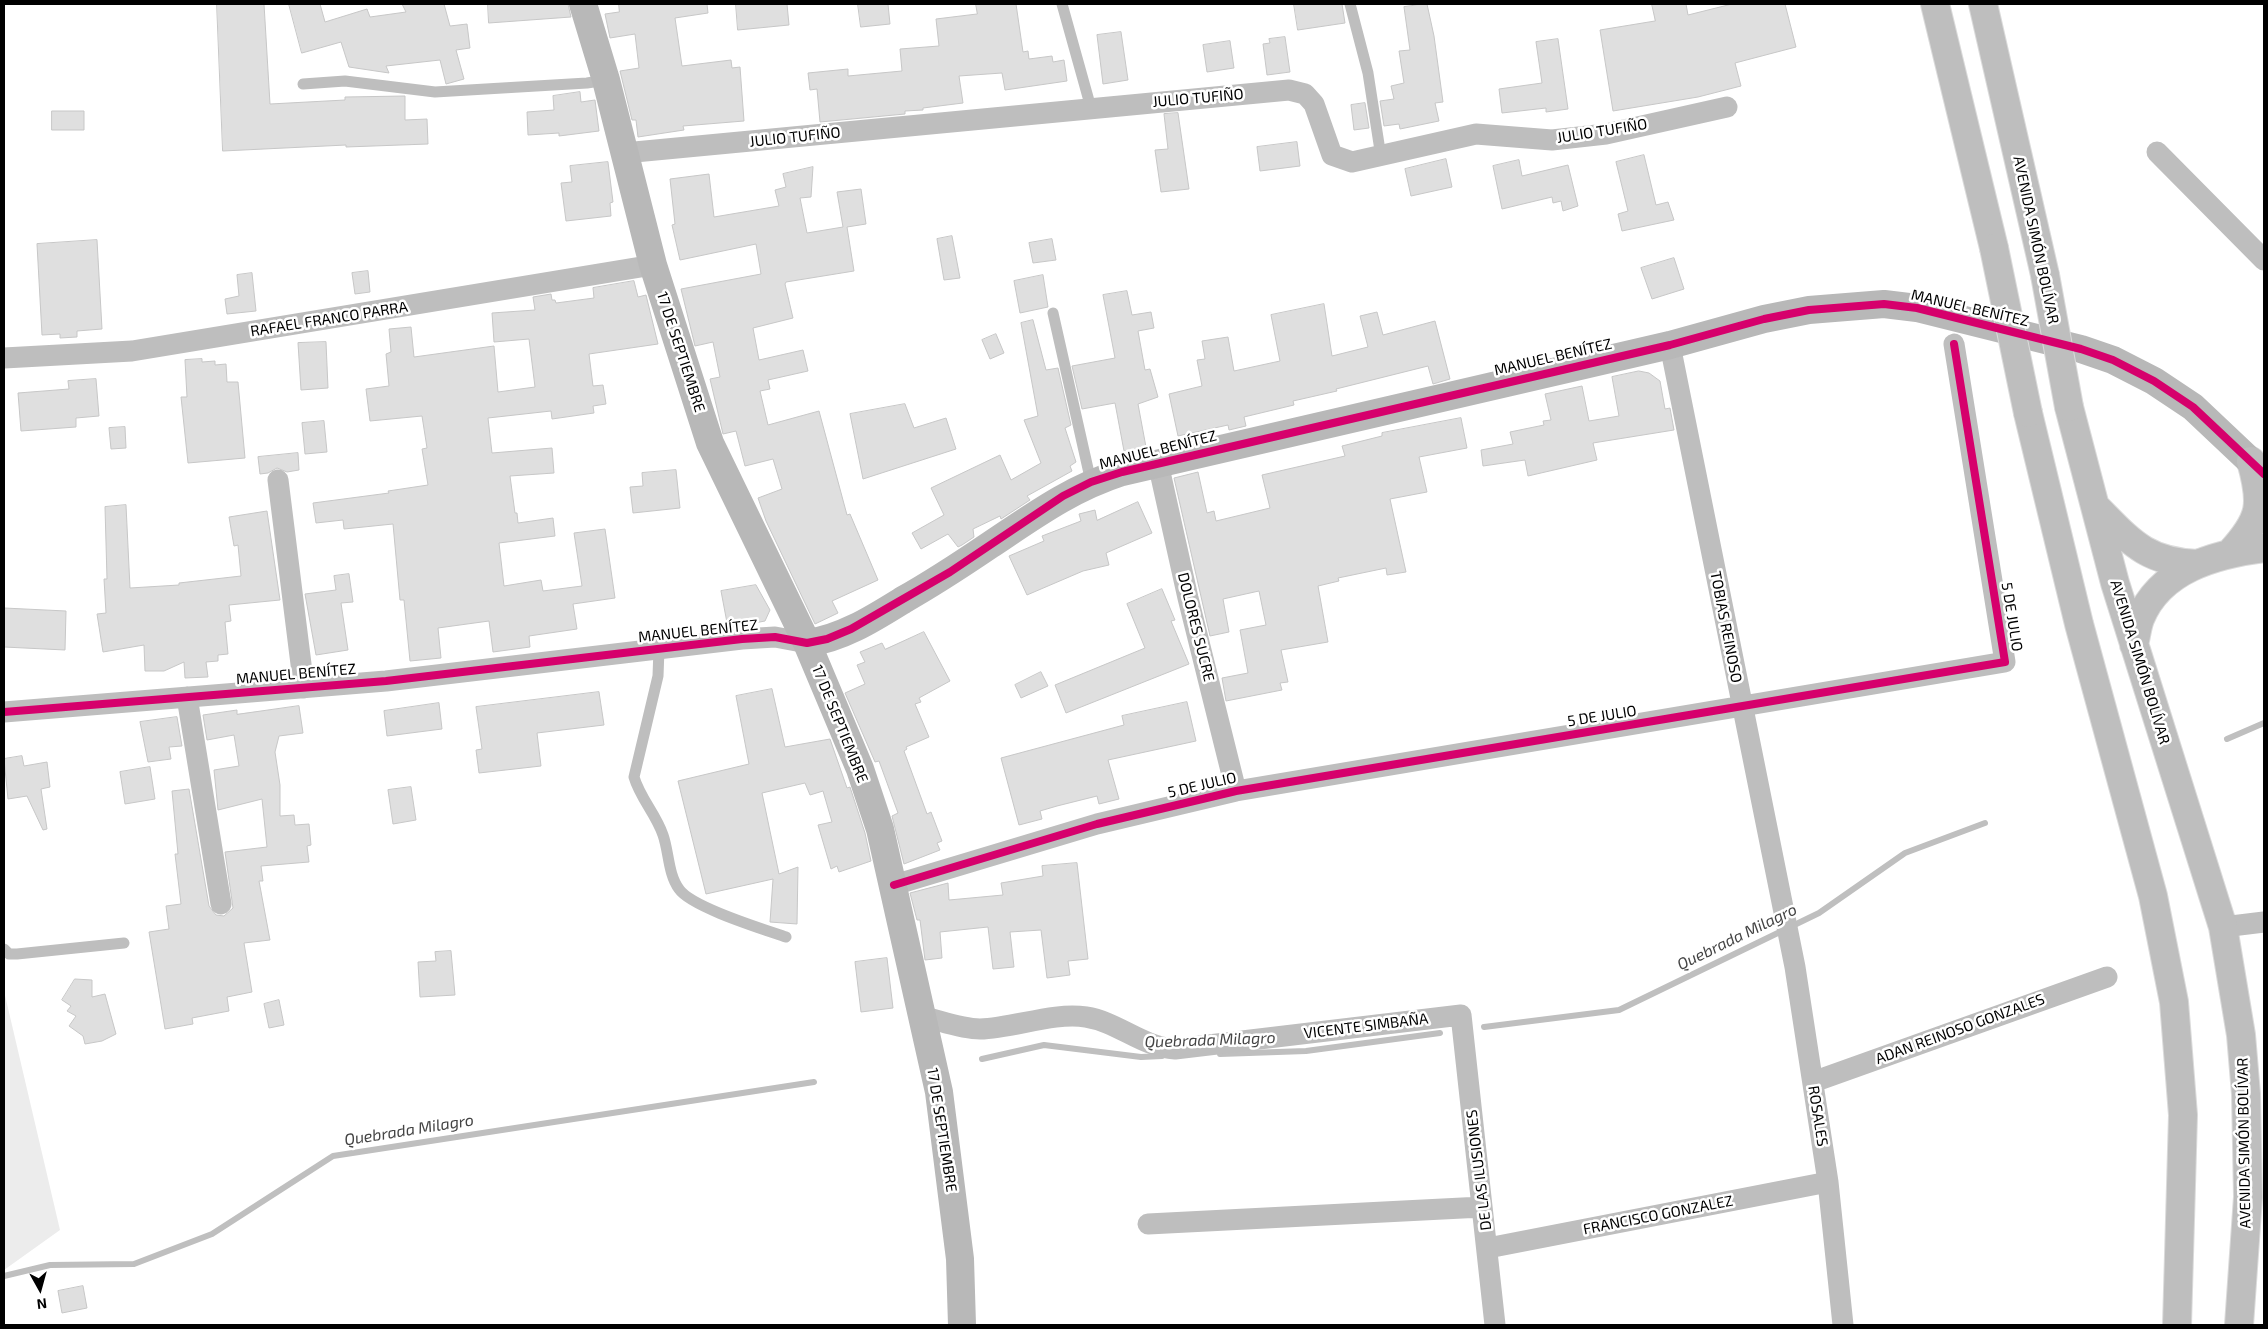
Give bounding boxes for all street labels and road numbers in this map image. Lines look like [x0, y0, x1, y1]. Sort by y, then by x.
street label: JULIO TUFIÑO [1152, 85, 1244, 111]
street label: JULIO TUFIÑO [1555, 115, 1649, 147]
street label: JULIO TUFIÑO [749, 123, 841, 151]
street label: AVENIDA SIMÓN BOLÍVAR [2009, 154, 2063, 326]
street label: MANUEL BENÍTEZ [1909, 286, 2031, 330]
street label: 17 DE SEPTIEMBRE [653, 290, 709, 414]
street label: RAFAEL FRANCO PARRA [249, 298, 409, 340]
street label: MANUEL BENÍTEZ [1492, 335, 1614, 379]
street label: MANUEL BENÍTEZ [1097, 427, 1219, 473]
street label: TOBIAS REINOSO [1706, 570, 1746, 684]
street label: DOLORES SUCRE [1174, 571, 1218, 683]
street label: AVENIDA SIMÓN BOLÍVAR [2106, 578, 2174, 746]
street label: 5 DE JULIO [1998, 581, 2026, 653]
street label: MANUEL BENÍTEZ [637, 616, 759, 646]
street label: MANUEL BENÍTEZ [235, 660, 357, 688]
street label: 17 DE SEPTIEMBRE [808, 662, 872, 786]
street label: 5 DE JULIO [1566, 702, 1638, 730]
street label: 5 DE JULIO [1166, 768, 1238, 802]
street label: ADAN REINOSO GONZALES [1873, 990, 2047, 1068]
street label: VICENTE SIMBAÑA [1303, 1009, 1429, 1043]
street label: AVENIDA SIMÓN BOLÍVAR [2234, 1057, 2254, 1229]
street label: 17 DE SEPTIEMBRE [923, 1067, 961, 1193]
street label: ROSALES [1804, 1084, 1832, 1148]
street label: DE LAS ILUSIONES [1463, 1109, 1495, 1231]
street label: FRANCISCO GONZALEZ [1582, 1192, 1734, 1238]

